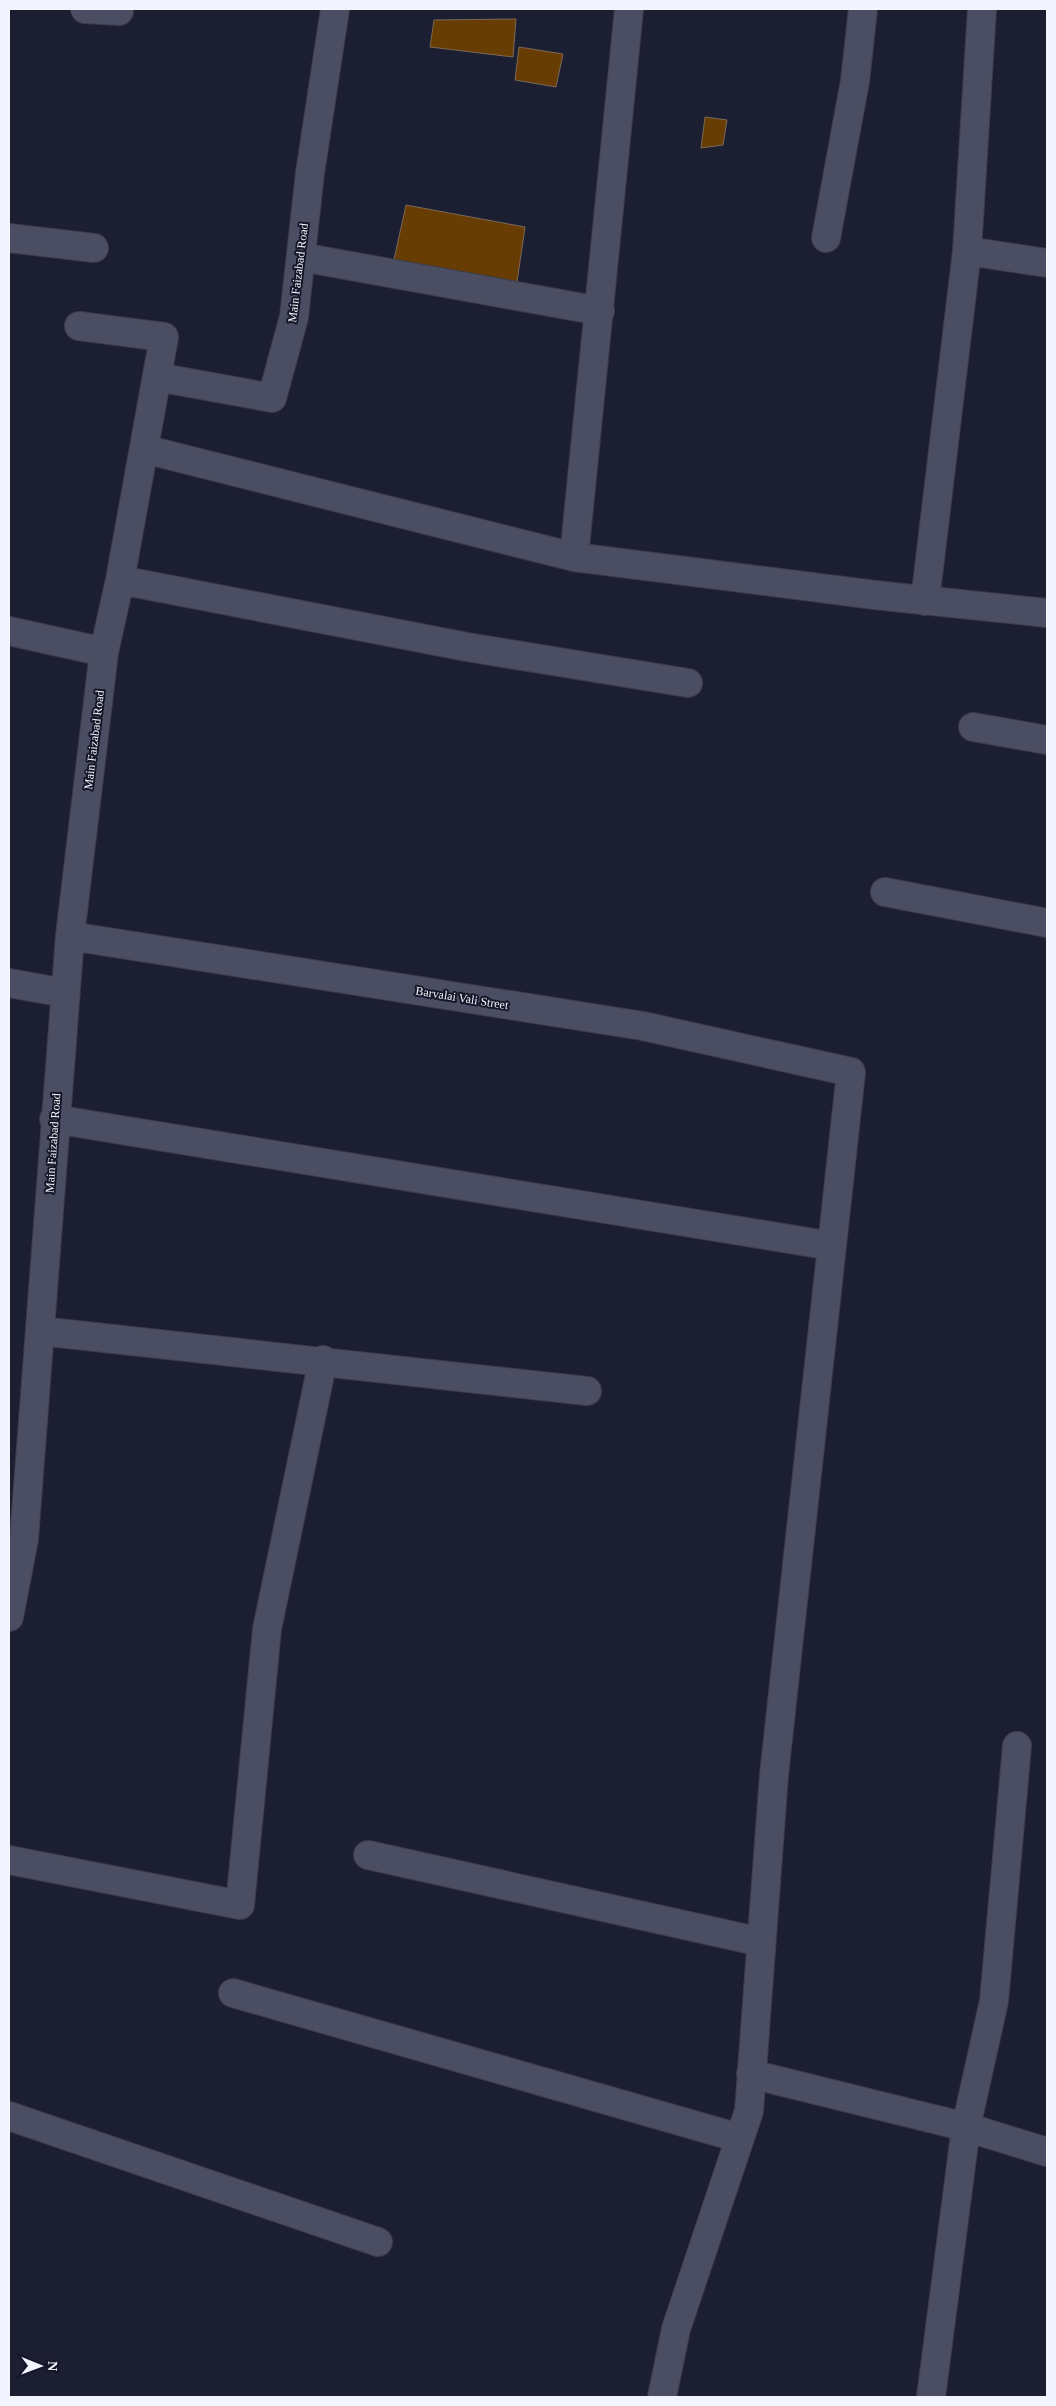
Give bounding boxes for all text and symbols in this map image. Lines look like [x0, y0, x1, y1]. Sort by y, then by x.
street label: Main Faizabad Road [285, 223, 311, 323]
street label: Main Faizabad Road [81, 690, 107, 790]
street label: Barvalai Vali Street [415, 984, 510, 1012]
street label: Main Faizabad Road [43, 1093, 63, 1193]
north arrow [15, 2341, 65, 2391]
text: N [45, 2361, 60, 2371]

